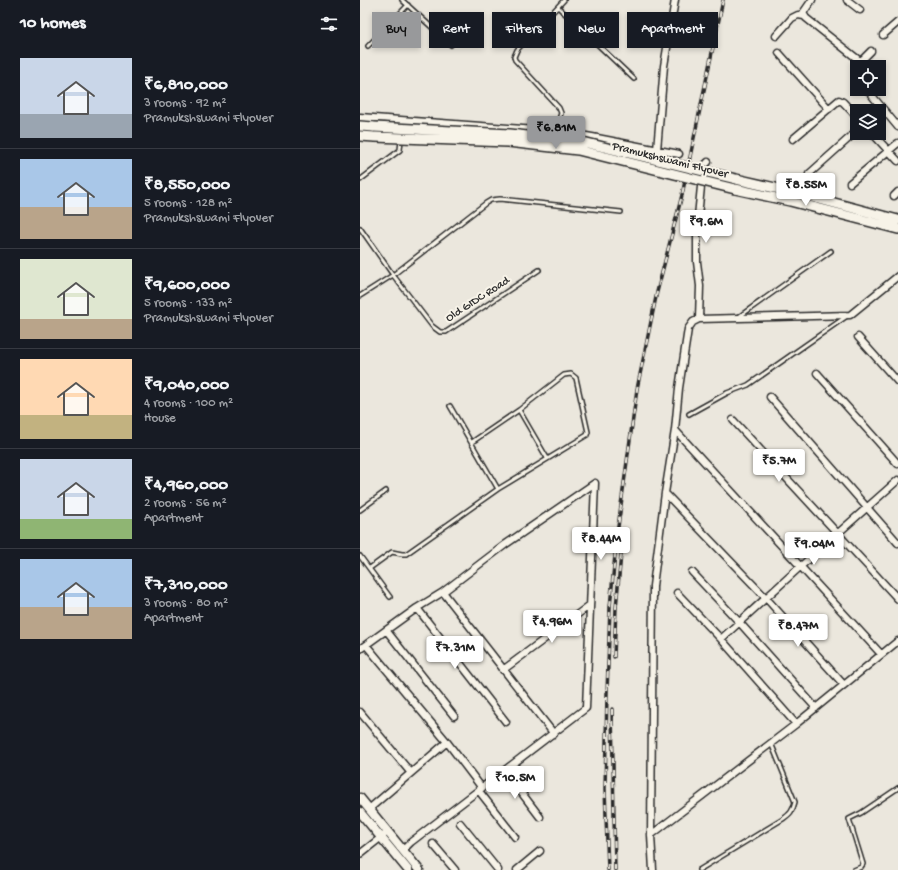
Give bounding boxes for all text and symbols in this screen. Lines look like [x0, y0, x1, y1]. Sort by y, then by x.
chip: Buy [372, 12, 421, 48]
chip: Rent [429, 12, 484, 48]
chip: Filters [492, 12, 556, 48]
chip: New [564, 12, 619, 48]
chip: Apartment [627, 12, 718, 48]
icon: filters [318, 13, 340, 35]
text: 10 homes [20, 14, 86, 34]
map controls [850, 60, 886, 140]
button: locate [850, 60, 886, 96]
icon: home [52, 74, 100, 122]
text: ₹6,810,000 [144, 76, 228, 96]
text: 3 rooms · 92 m² [144, 96, 227, 111]
button: layers [850, 104, 886, 140]
text: Pramukshswami Flyover [144, 111, 273, 126]
pin: ₹6.81M [523, 116, 589, 150]
text: ₹6.81M [536, 121, 576, 136]
street label: Pramukshswami Flyover [610, 140, 731, 183]
pin: ₹8.55M [773, 173, 839, 207]
icon: home [52, 175, 100, 223]
text: ₹8,550,000 [144, 176, 230, 196]
text: ₹8.55M [785, 178, 827, 193]
text: 5 rooms · 128 m² [144, 196, 232, 211]
pin: ₹9.6M [678, 210, 734, 244]
text: Pramukshswami Flyover [144, 211, 273, 226]
text: ₹9.6M [689, 215, 723, 230]
street label: Old GIDC Road [443, 274, 513, 326]
icon: home [52, 275, 100, 323]
text: ₹9,600,000 [144, 276, 230, 296]
text: 5 rooms · 133 m² [144, 296, 232, 311]
text: Pramukshswami Flyover [144, 311, 273, 326]
icon: home [52, 375, 100, 423]
text: ₹9,040,000 [144, 376, 229, 396]
text: 4 rooms · 100 m² [144, 396, 233, 411]
text: House [144, 411, 176, 426]
pin: ₹5.7M [751, 449, 807, 483]
text: ₹5.7M [762, 454, 796, 469]
icon: home [52, 475, 100, 523]
text: ₹4,960,000 [144, 476, 228, 496]
text: 2 rooms · 56 m² [144, 496, 227, 511]
text: Apartment [144, 511, 203, 526]
pin: ₹8.44M [568, 527, 634, 561]
text: ₹8.44M [581, 532, 621, 547]
pin: ₹9.04M [781, 532, 847, 566]
text: ₹9.04M [794, 537, 834, 552]
icon: home [52, 575, 100, 623]
text: ₹7,310,000 [144, 576, 228, 596]
text: 3 rooms · 80 m² [144, 596, 228, 611]
pin: ₹4.96M [519, 610, 585, 644]
text: Apartment [144, 611, 203, 626]
pin: ₹8.47M [765, 614, 831, 648]
text: ₹4.96M [532, 615, 572, 630]
text: ₹8.47M [778, 619, 818, 634]
pin: ₹7.31M [422, 636, 488, 670]
text: ₹7.31M [435, 641, 475, 656]
pin: ₹10.5M [482, 766, 548, 800]
text: ₹10.5M [495, 771, 535, 786]

